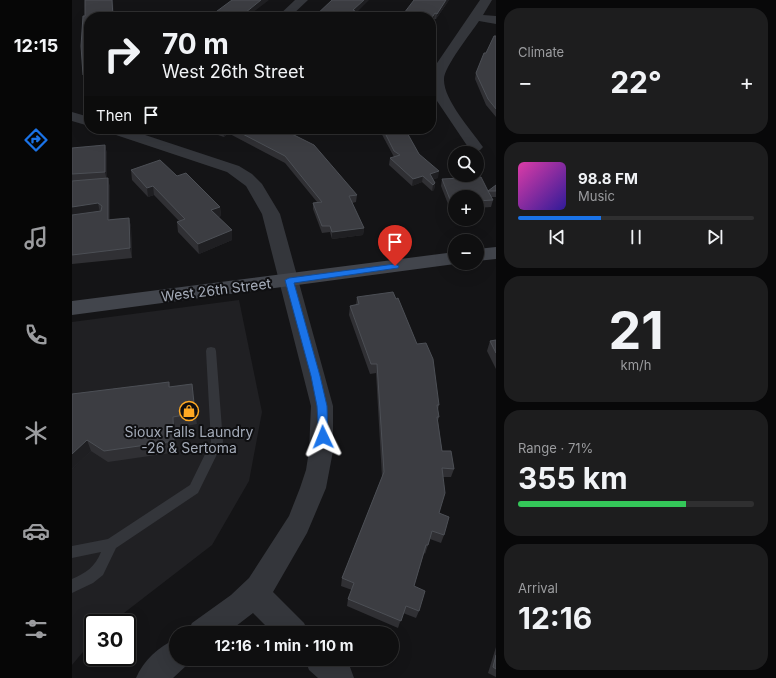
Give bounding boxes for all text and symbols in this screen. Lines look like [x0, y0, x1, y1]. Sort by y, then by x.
text: 70 m [162, 27, 229, 61]
icon: right [96, 28, 148, 80]
text: 12:15 [14, 35, 58, 56]
text: Climate [518, 44, 564, 60]
text: West 26th Street [162, 61, 304, 82]
text: 22° [610, 64, 662, 100]
text: − [518, 69, 533, 95]
text: + [739, 69, 754, 95]
icon: arrive [140, 104, 162, 126]
text: Then [96, 106, 132, 125]
icon: directions [22, 126, 50, 154]
map controls [448, 146, 484, 270]
button: search [448, 146, 484, 182]
text: 98.8 FM [578, 169, 638, 188]
text: Music [578, 188, 615, 204]
button: + [448, 190, 484, 226]
icon: music [22, 224, 50, 252]
pin [378, 225, 412, 266]
icon: previous [546, 226, 568, 248]
icon: pause [625, 226, 647, 248]
icon: next [704, 226, 726, 248]
icon: arrive [384, 231, 406, 253]
button: − [448, 234, 484, 270]
street label: West 26th Street [160, 274, 272, 305]
text: 21 [608, 299, 664, 362]
icon: phone [22, 321, 50, 349]
text: km/h [621, 357, 651, 373]
shop icon: Sioux Falls Laundry -26 & Sertoma [178, 400, 200, 422]
position arrow [302, 416, 344, 458]
icon: climate [22, 419, 50, 447]
place label: Sioux Falls Laundry -26 & Sertoma [125, 423, 254, 456]
text: Range · 71% [518, 440, 593, 456]
text: 355 km [518, 460, 628, 496]
icon: car [22, 517, 50, 545]
text: Arrival [518, 580, 558, 596]
text: 12:16 [518, 600, 592, 636]
speed limit sign: 30 [84, 614, 136, 666]
icon: filters [22, 615, 50, 643]
text: 12:16 · 1 min · 110 m [215, 636, 353, 655]

